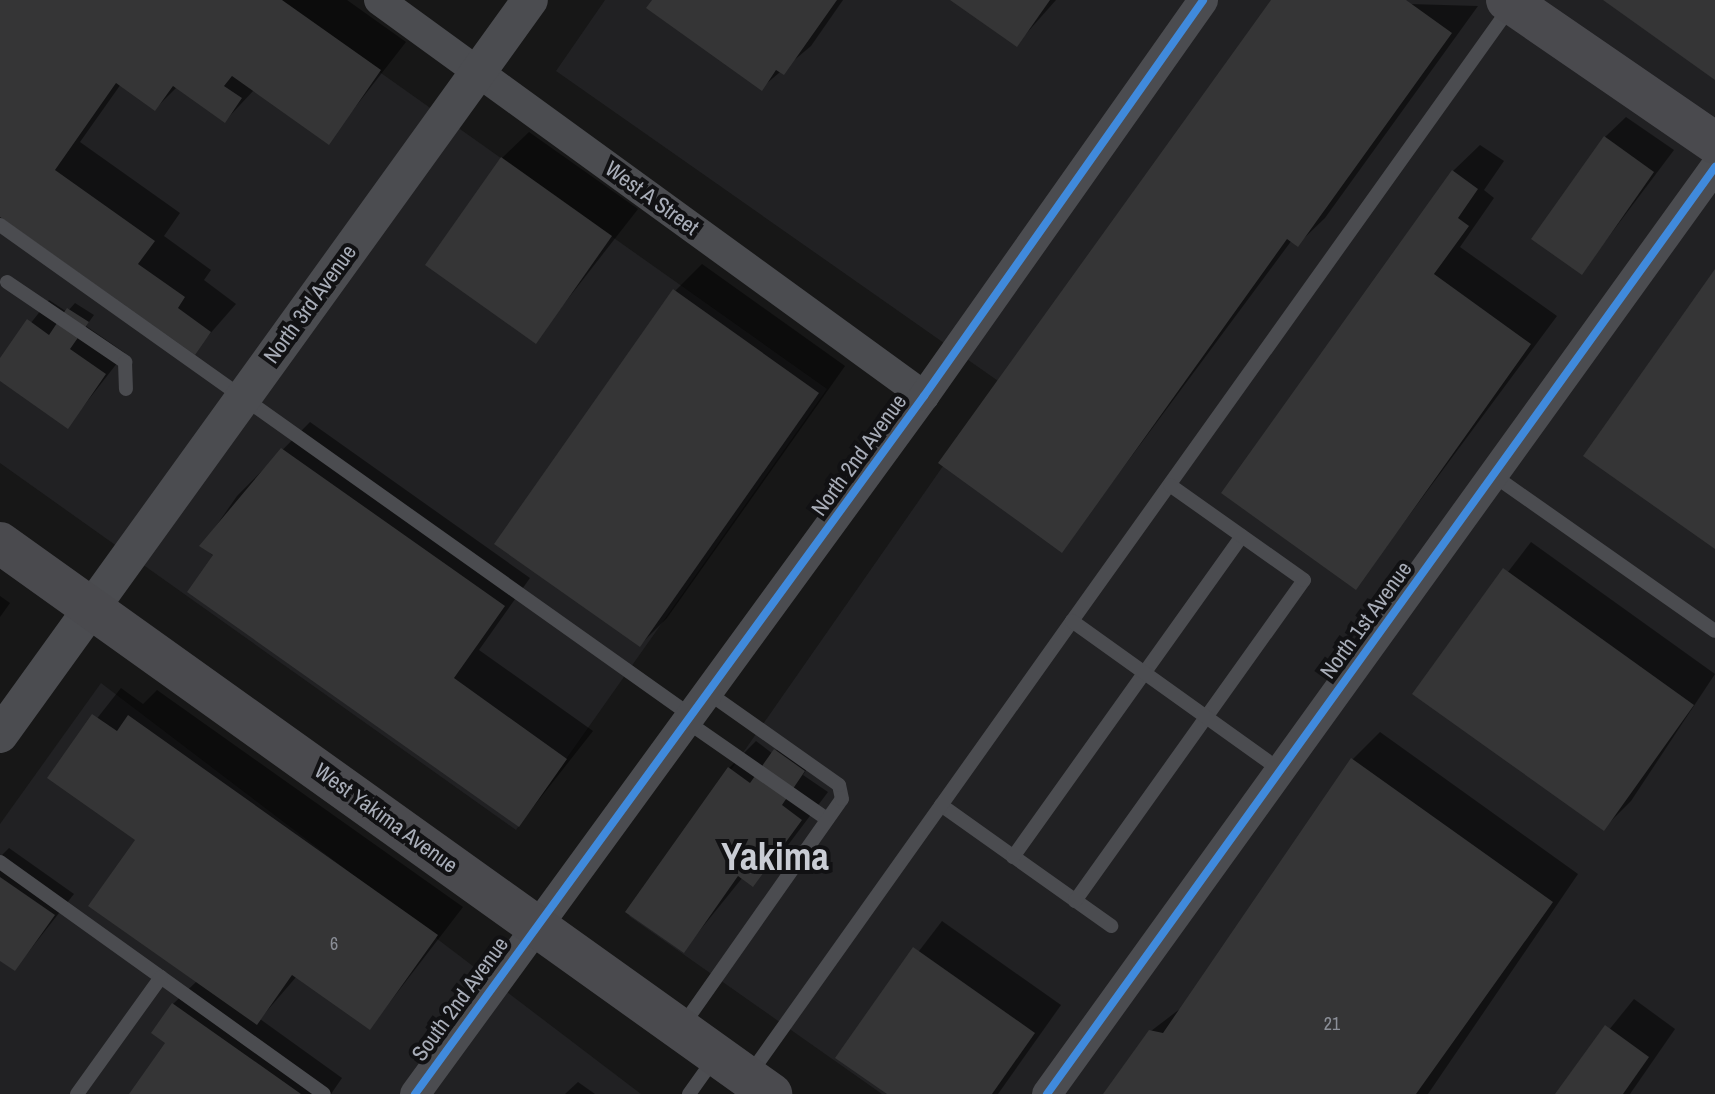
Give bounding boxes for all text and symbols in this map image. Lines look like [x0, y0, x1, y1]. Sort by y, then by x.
street label: West A Street [599, 155, 705, 241]
street label: North 3rd Avenue [258, 239, 362, 369]
street label: North 2nd Avenue [806, 389, 912, 521]
street label: North 1st Avenue [1314, 556, 1418, 684]
street label: West Yakima Avenue [309, 757, 463, 879]
district label: Yakima [721, 834, 829, 880]
street label: South 2nd Avenue [406, 931, 514, 1067]
house number: 6 [330, 933, 338, 955]
house number: 21 [1324, 1013, 1340, 1035]

